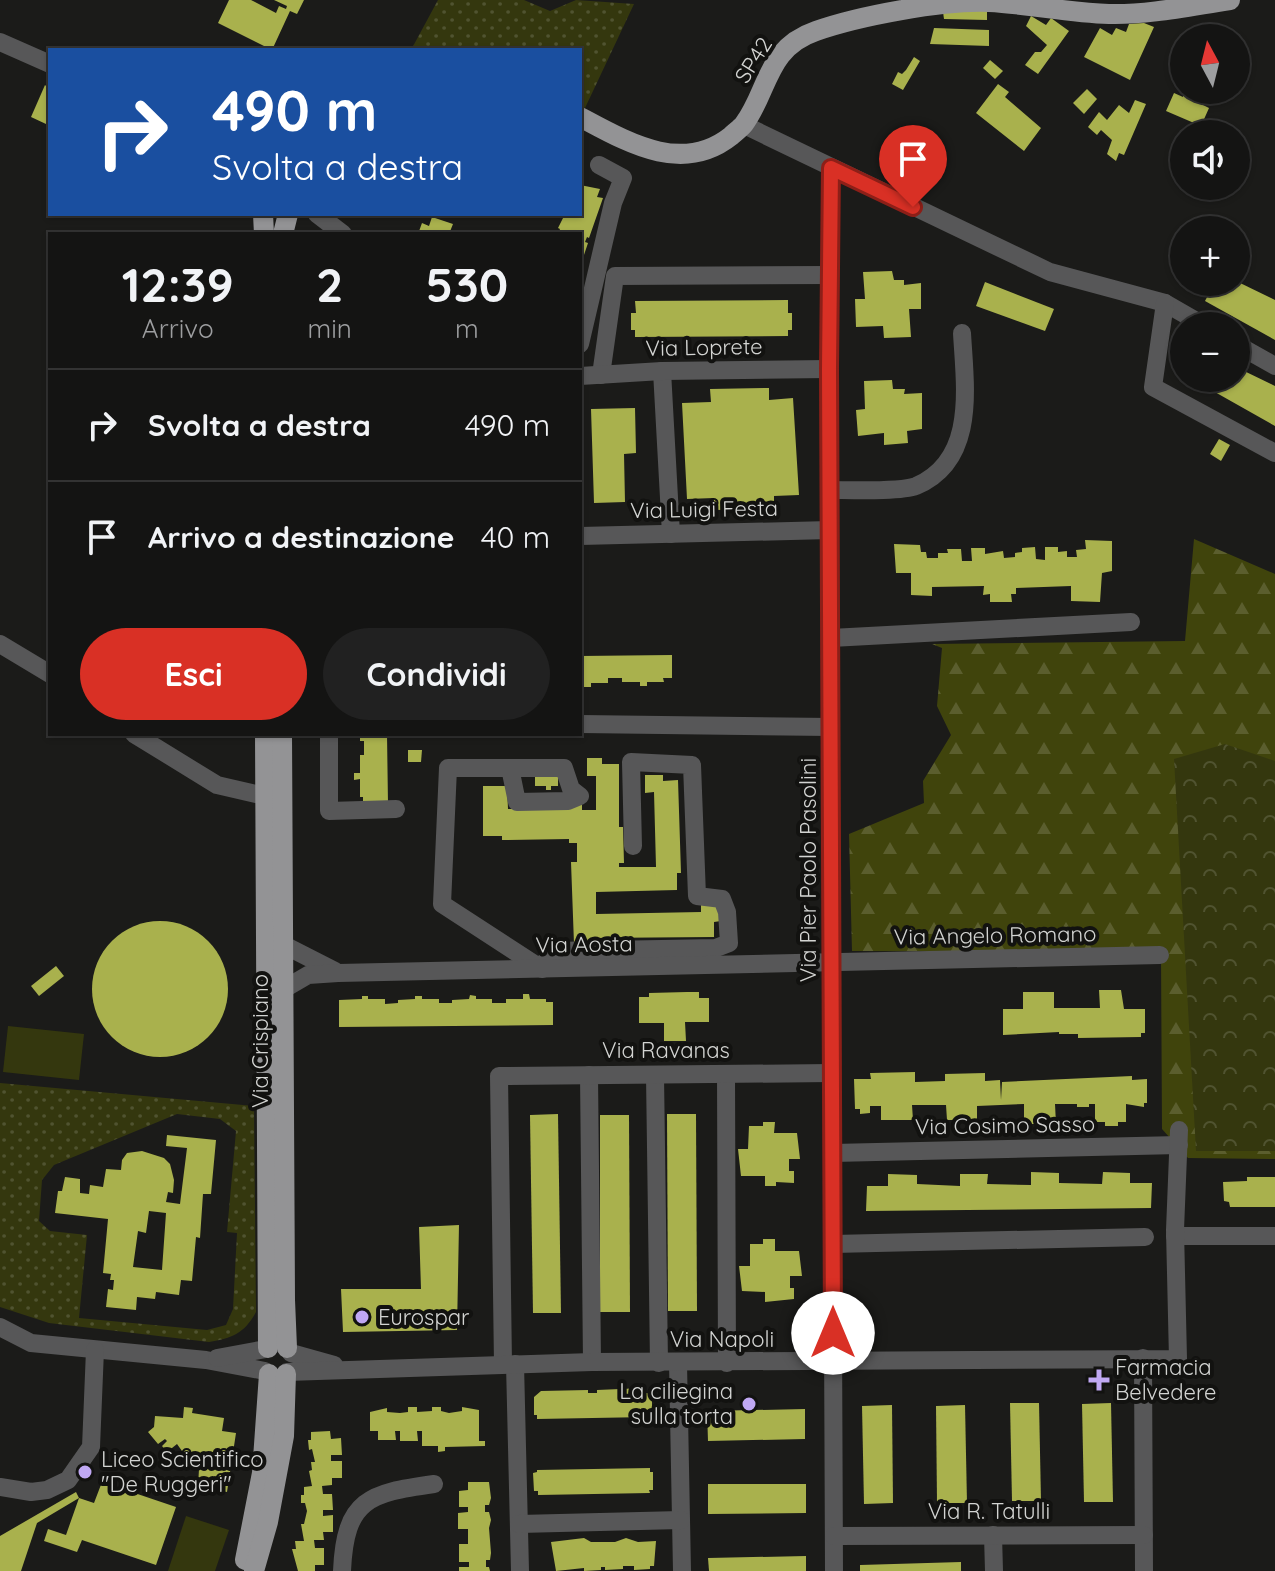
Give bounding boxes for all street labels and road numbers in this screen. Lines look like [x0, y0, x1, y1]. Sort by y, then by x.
street label: SP42 [728, 32, 778, 88]
street label: Via Loprete [645, 332, 763, 362]
street label: Via Luigi Festa [630, 494, 778, 524]
street label: Via Pier Paolo Pasolini [794, 758, 822, 982]
street label: Via Angelo Romano [893, 919, 1097, 951]
street label: Via Aosta [535, 929, 633, 959]
street label: Via Crispiano [246, 974, 274, 1108]
street label: Via Ravanas [602, 1036, 730, 1064]
street label: Via Cosimo Sasso [915, 1109, 1095, 1141]
street label: Via Napoli [670, 1325, 774, 1353]
street label: Via R. Tatulli [928, 1497, 1050, 1525]

